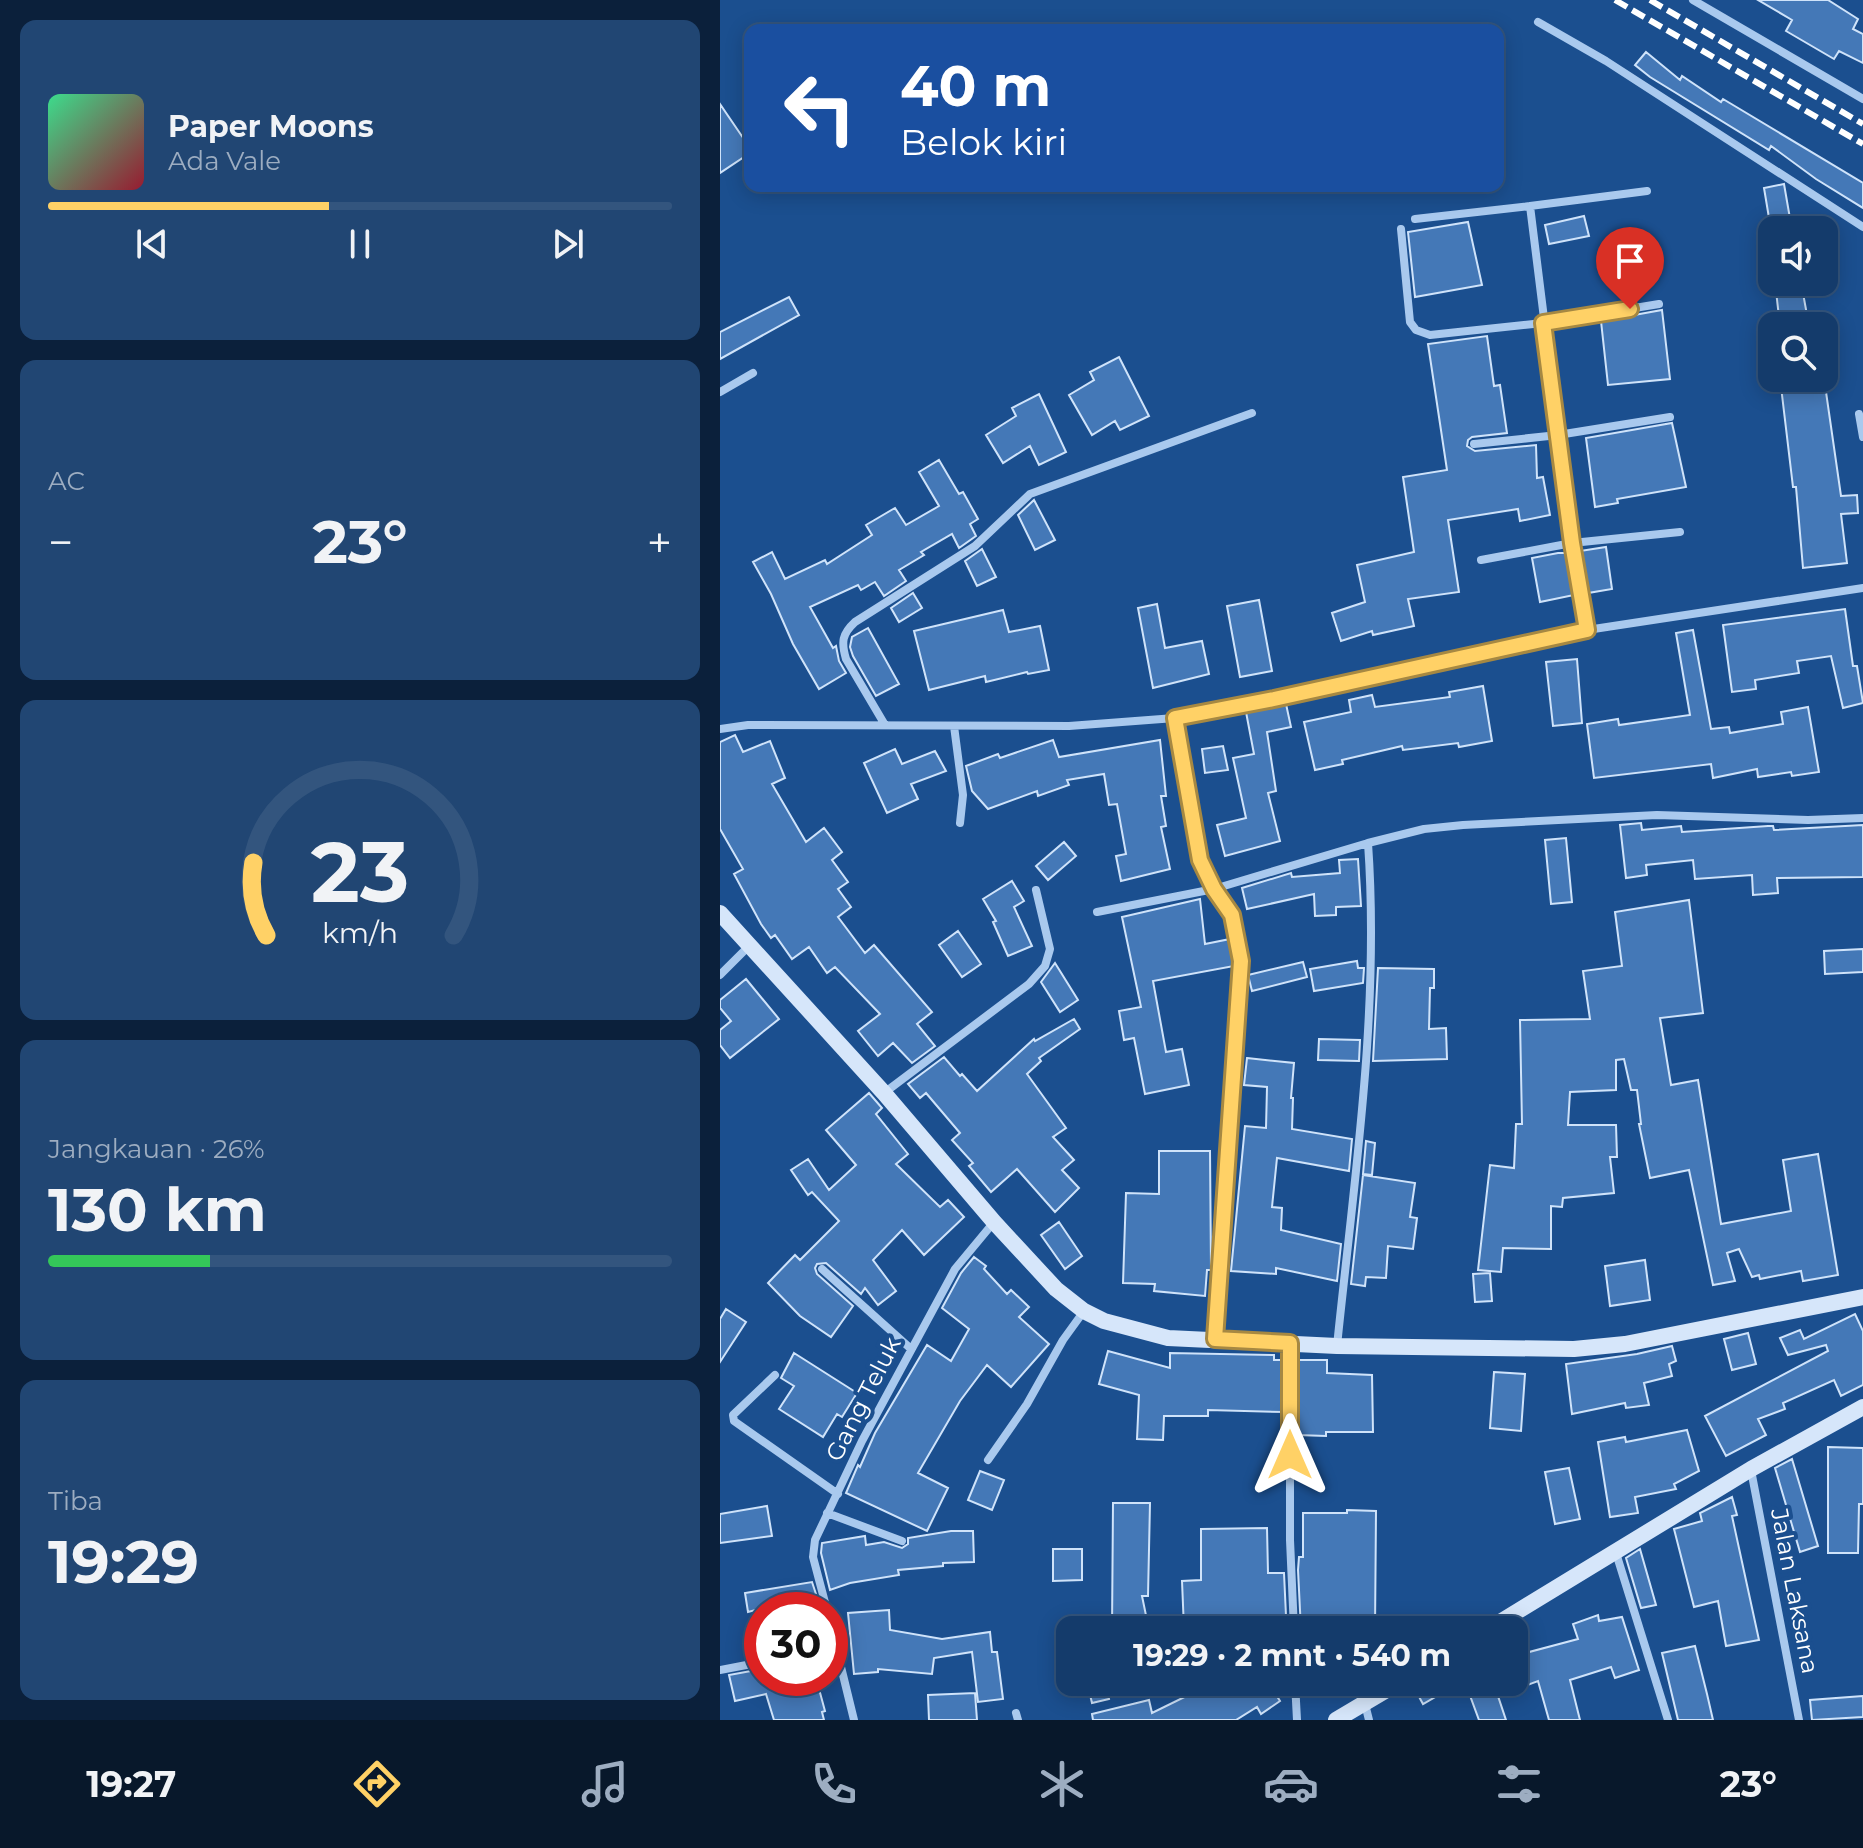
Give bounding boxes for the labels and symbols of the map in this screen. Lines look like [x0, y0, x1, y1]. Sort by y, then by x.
pin [1596, 227, 1664, 309]
street label: Gang Teluk [819, 1331, 907, 1466]
position arrow [1248, 1413, 1332, 1497]
street label: Jalan Laksana [1765, 1505, 1825, 1676]
speed limit sign: 30 [744, 1592, 848, 1696]

